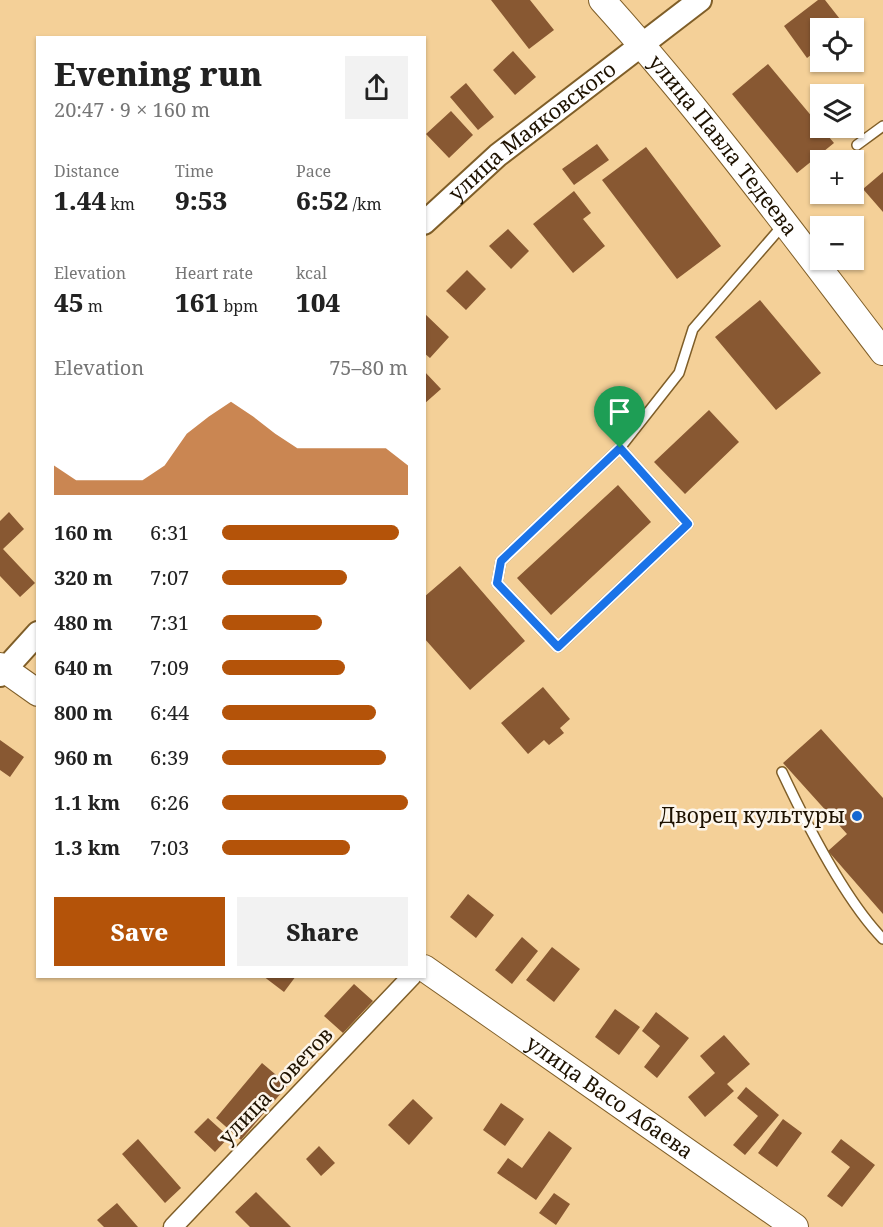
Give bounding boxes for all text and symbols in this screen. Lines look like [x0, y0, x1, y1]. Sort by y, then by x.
map controls [810, 18, 864, 270]
button: locate [810, 18, 864, 72]
street label: улица Павла Тедеева [643, 48, 804, 241]
text: Evening run [54, 51, 262, 96]
street label: улица Маяковского [442, 55, 621, 207]
button: share [345, 56, 408, 119]
button: layers [810, 84, 864, 138]
text: 20:47 · 9 × 160 m [54, 96, 210, 123]
button: + [810, 150, 864, 204]
text: Distance [54, 160, 119, 182]
text: Time [175, 160, 214, 182]
text: Pace [296, 160, 331, 182]
text: 1.44 [54, 182, 106, 218]
text: 9:53 [175, 182, 227, 218]
text: 6:52 [296, 182, 348, 218]
text: km [106, 193, 135, 215]
text: /km [348, 193, 382, 215]
button: − [810, 216, 864, 270]
text: Elevation [54, 262, 126, 284]
text: Heart rate [175, 262, 253, 284]
text: kcal [296, 262, 327, 284]
text: 45 [54, 284, 83, 320]
text: 161 [175, 284, 219, 320]
text: 104 [296, 284, 340, 320]
text: m [83, 295, 103, 317]
text: bpm [219, 295, 258, 317]
text: Elevation [54, 354, 144, 381]
text: 75–80 m [329, 354, 408, 381]
pin [594, 386, 645, 448]
icon: arrive [603, 395, 636, 428]
text: 160 m [54, 519, 113, 546]
text: 6:31 [150, 519, 189, 546]
text: 320 m [54, 564, 113, 591]
text: 7:07 [150, 564, 189, 591]
text: 480 m [54, 609, 113, 636]
text: 7:31 [150, 609, 189, 636]
text: 640 m [54, 654, 113, 681]
text: 7:09 [150, 654, 189, 681]
text: 800 m [54, 699, 113, 726]
text: 6:44 [150, 699, 189, 726]
text: 960 m [54, 744, 113, 771]
text: 6:39 [150, 744, 189, 771]
text: 1.1 km [54, 789, 120, 816]
text: 6:26 [150, 789, 189, 816]
place label: Дворец культуры [660, 801, 845, 829]
marker: Дворец культуры [850, 809, 864, 823]
text: 1.3 km [54, 834, 120, 861]
text: 7:03 [150, 834, 189, 861]
button: Save [54, 897, 225, 966]
button: Share [237, 897, 408, 966]
street label: улица Советов [212, 1021, 339, 1150]
street label: улица Васо Абаева [521, 1028, 699, 1165]

